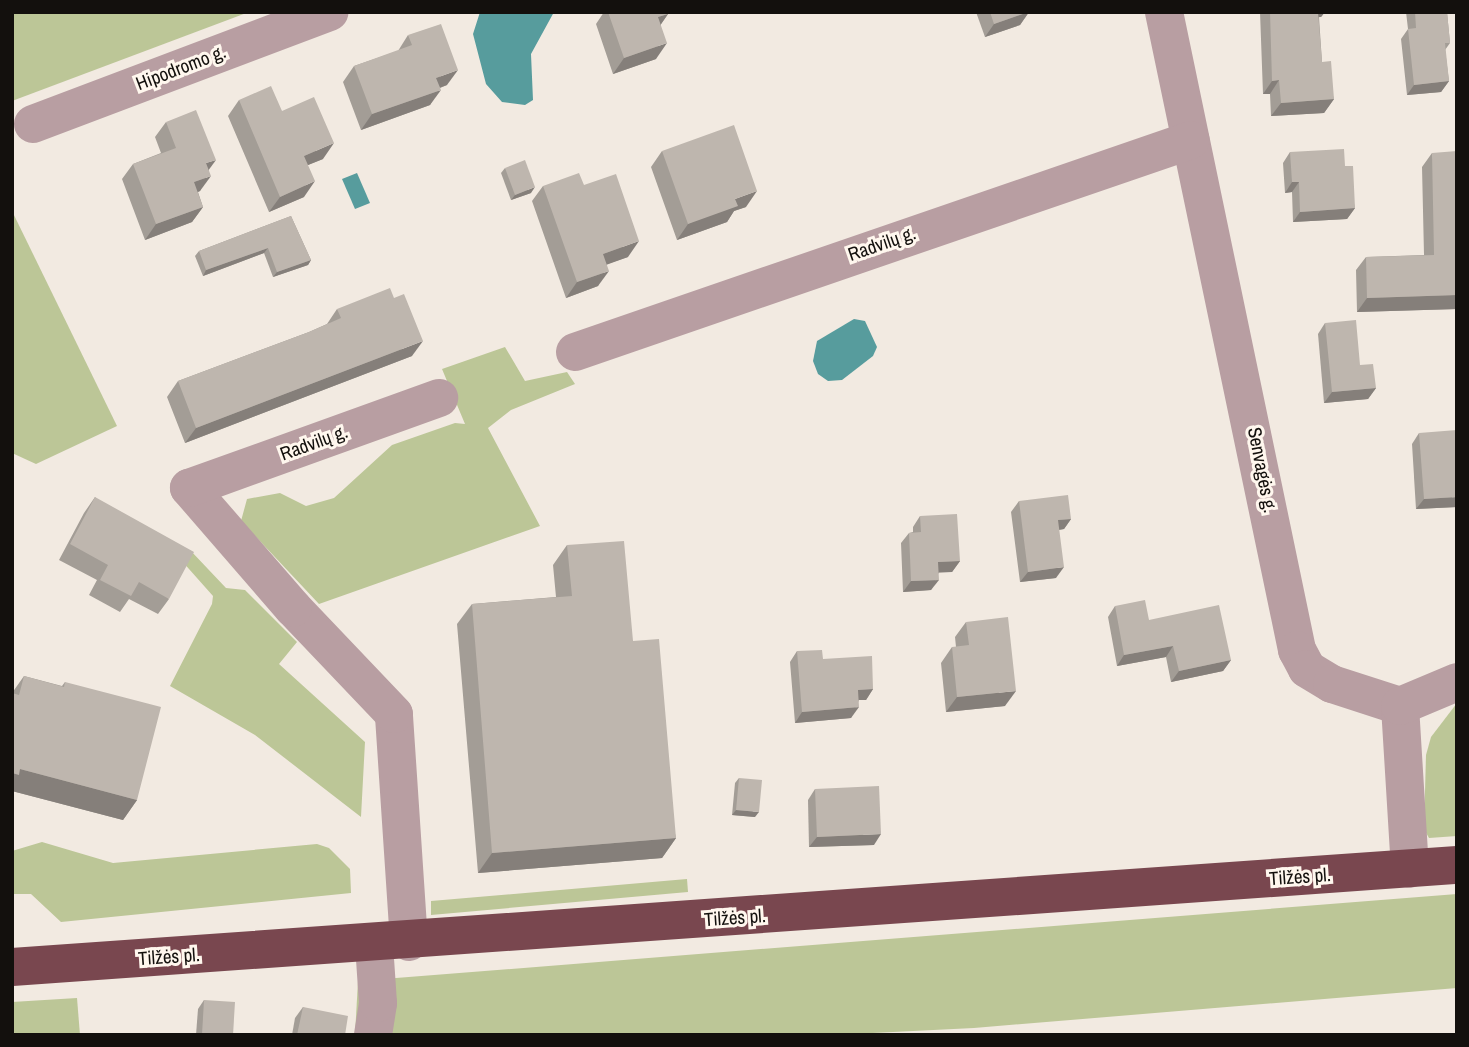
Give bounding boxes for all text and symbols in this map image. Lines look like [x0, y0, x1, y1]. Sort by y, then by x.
street label: Hipodromo g. [133, 40, 229, 96]
street label: Radvilų g. [845, 222, 919, 266]
street label: Radvilų g. [277, 420, 351, 466]
street label: Senvagės g. [1243, 425, 1281, 515]
street label: Tilžės pl. [1268, 863, 1332, 891]
street label: Tilžės pl. [703, 904, 767, 932]
street label: Tilžės pl. [137, 943, 201, 971]

